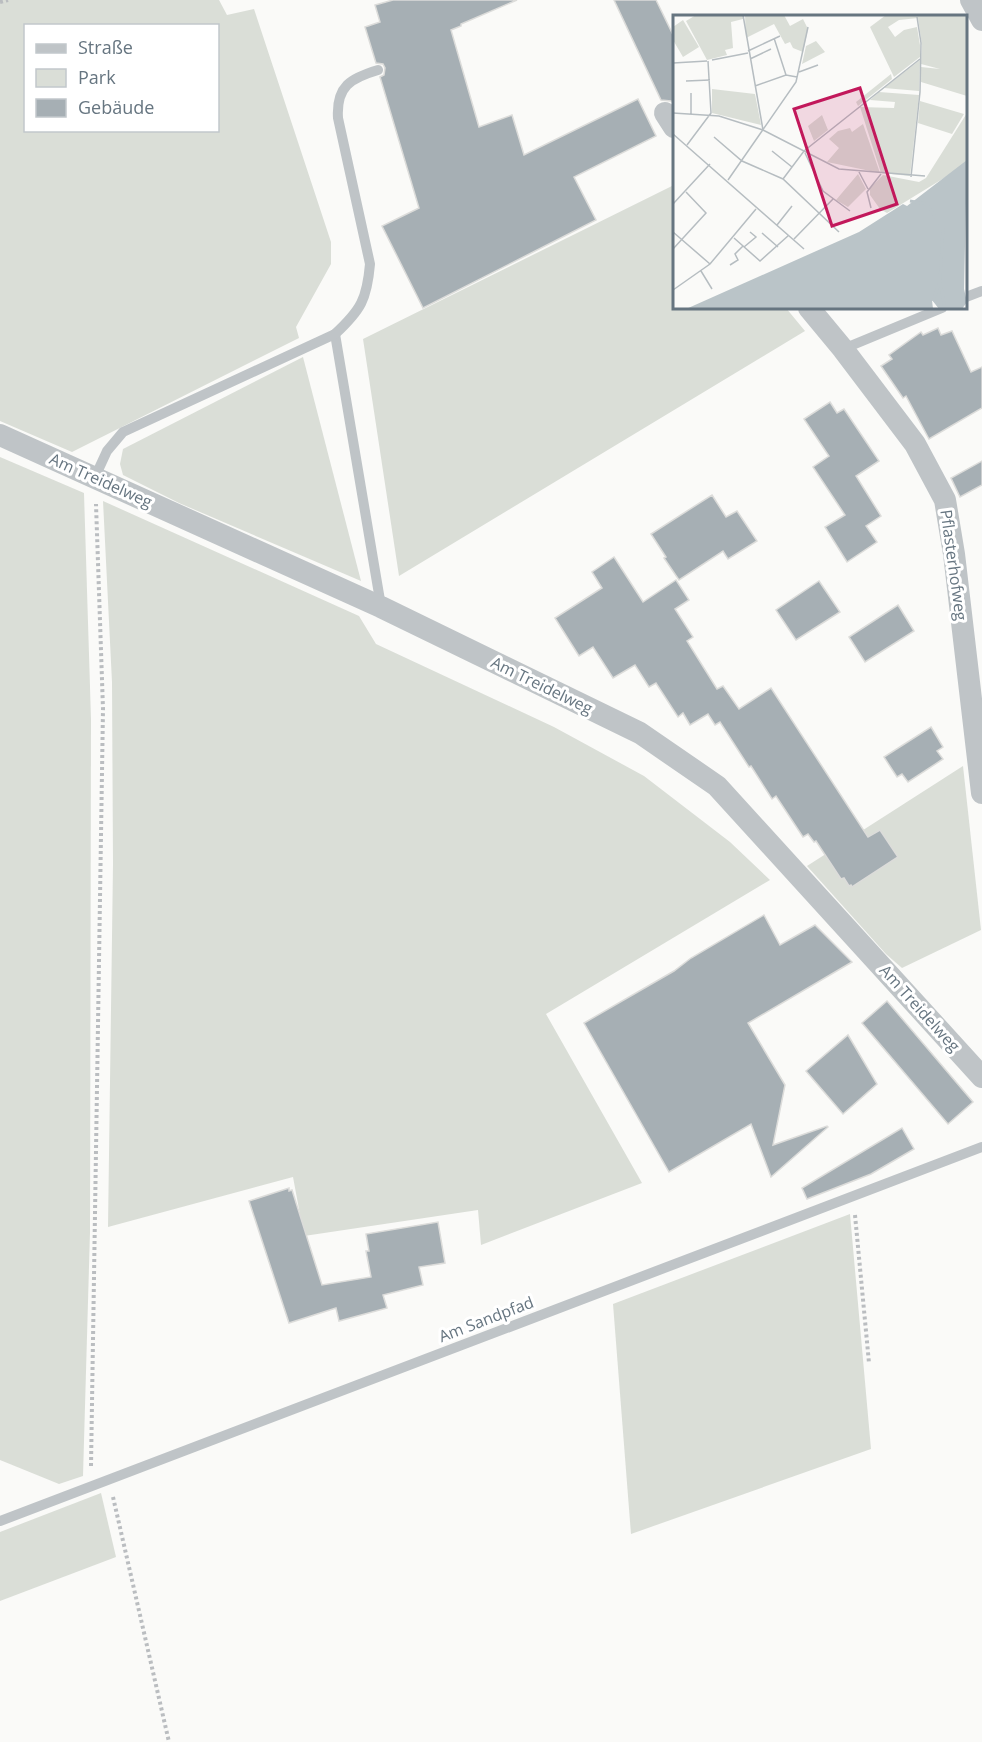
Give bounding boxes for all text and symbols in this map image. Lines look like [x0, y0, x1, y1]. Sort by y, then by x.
inset map [673, 15, 967, 309]
legend [24, 24, 219, 132]
text: Straße [78, 35, 133, 59]
text: Park [78, 65, 116, 89]
text: Gebäude [78, 95, 154, 119]
street label: Am Treidelweg [46, 448, 156, 513]
street label: Pflasterhofweg [935, 508, 973, 622]
street label: Am Treidelweg [488, 651, 597, 719]
street label: Am Treidelweg [875, 960, 965, 1057]
street label: Am Sandpfad [435, 1291, 537, 1347]

